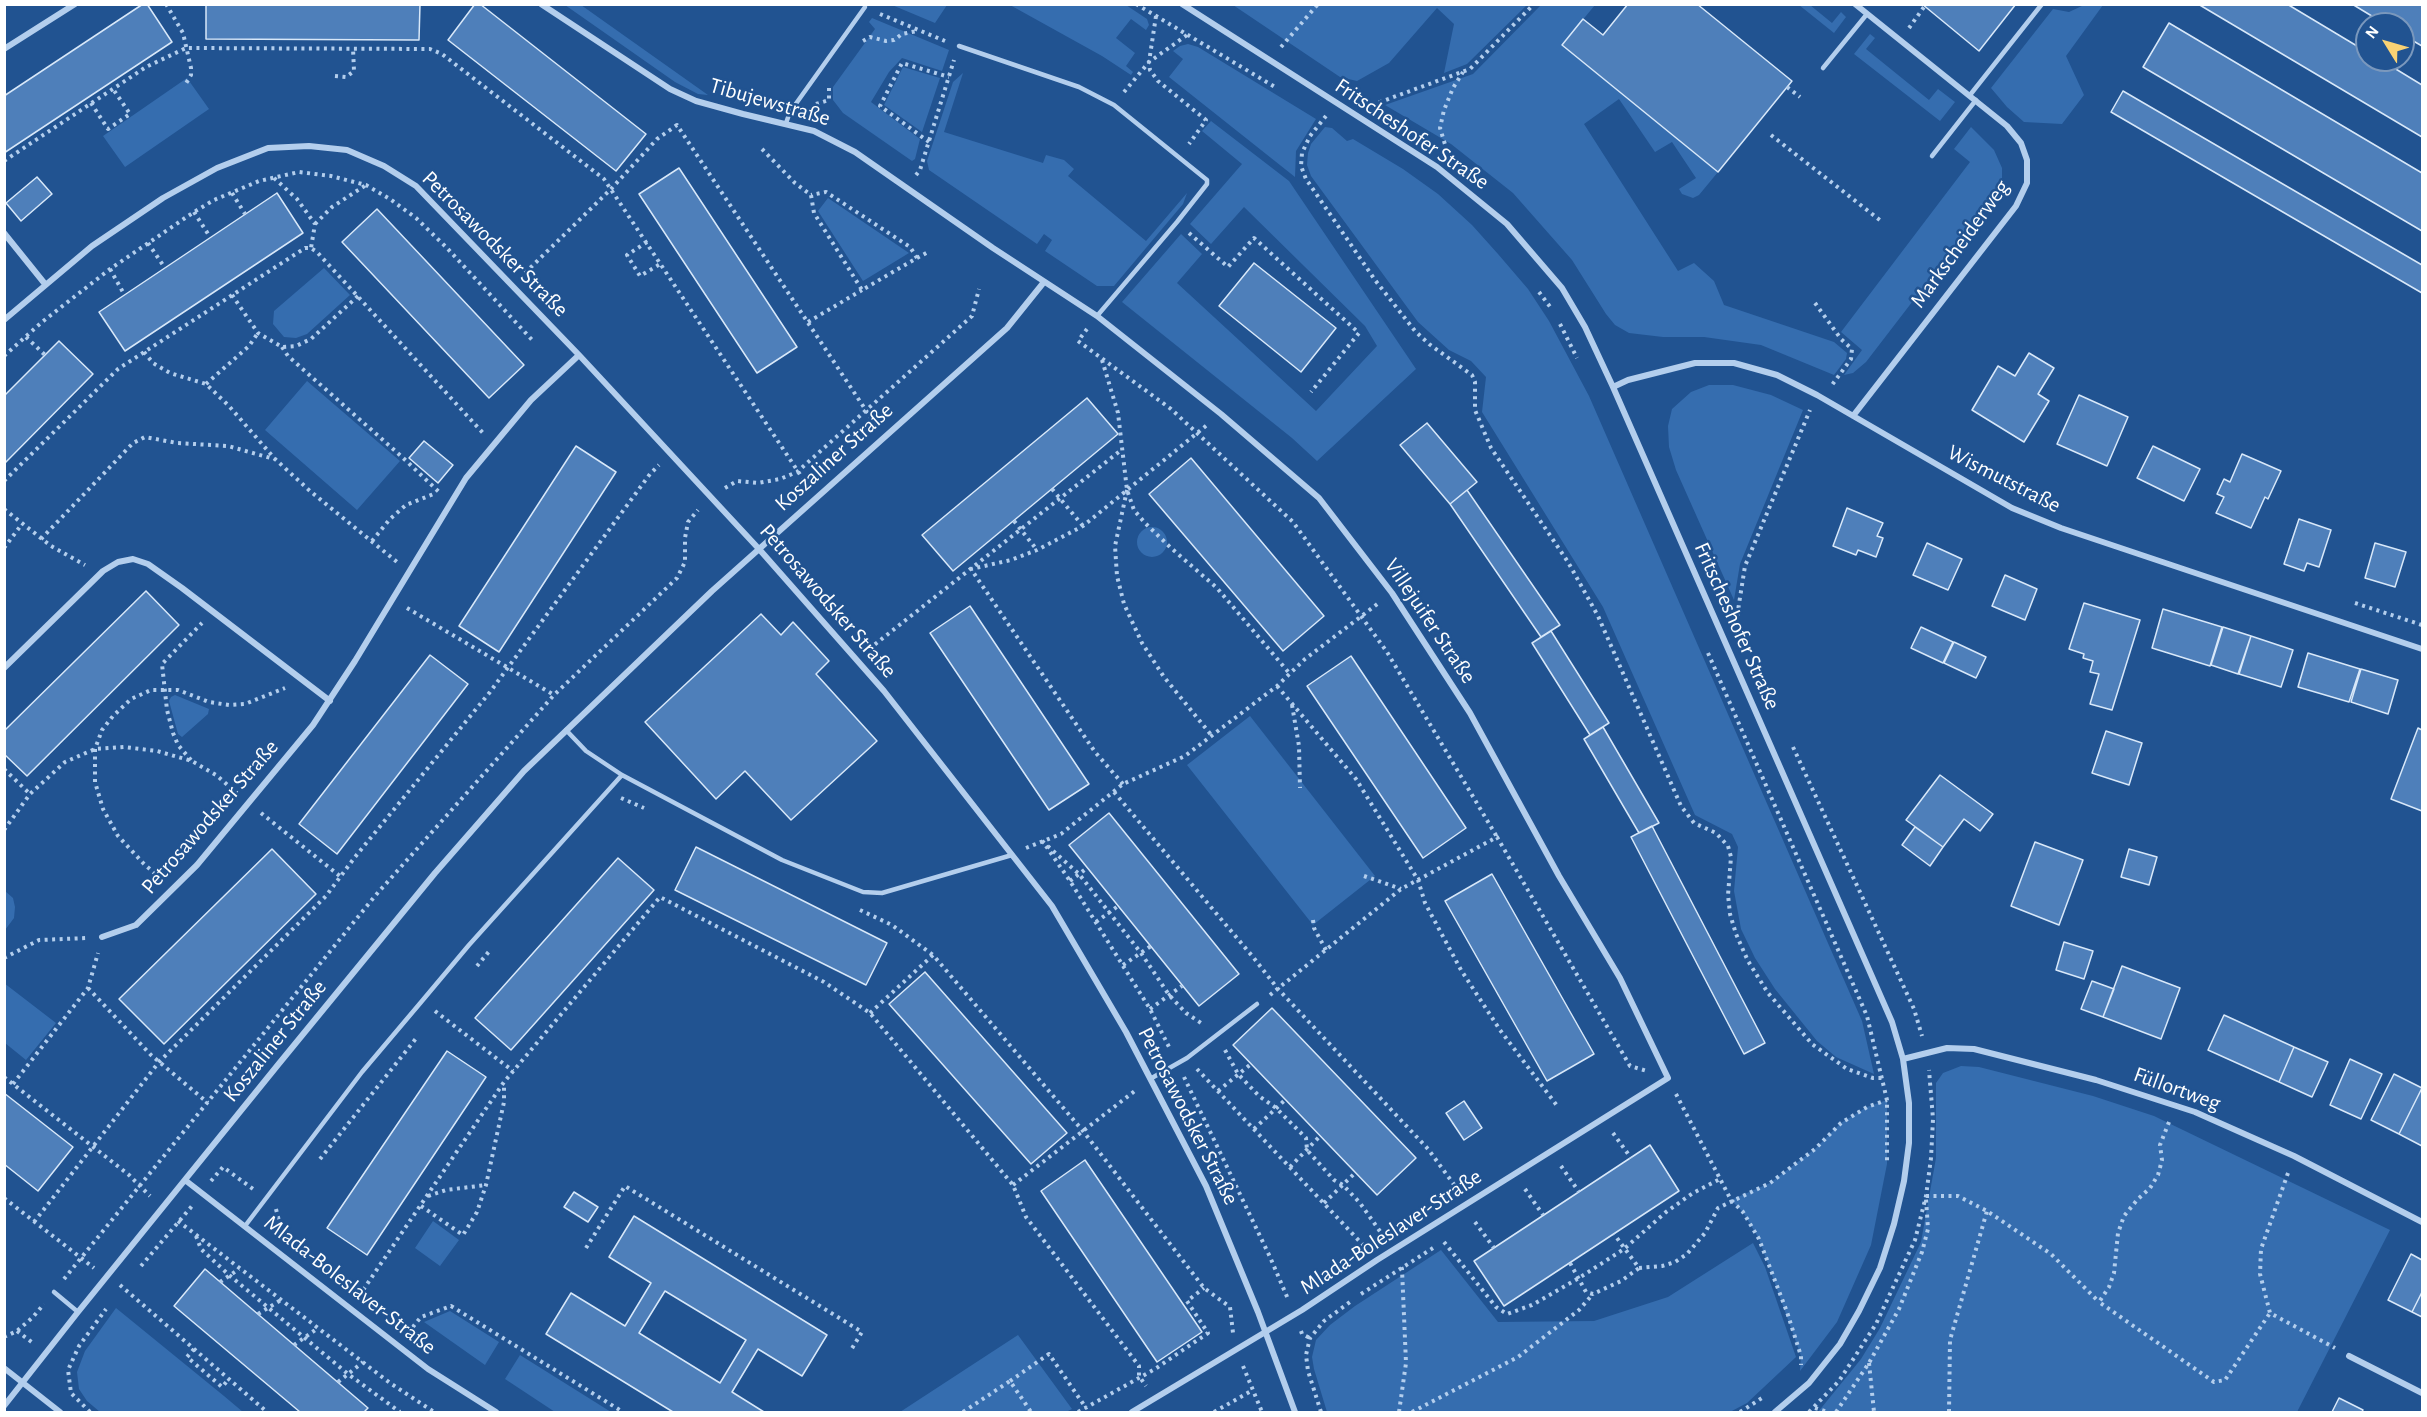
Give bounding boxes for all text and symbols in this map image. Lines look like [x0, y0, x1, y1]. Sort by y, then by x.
north arrow [2355, 12, 2415, 72]
text: N [2362, 23, 2382, 42]
street label: Tibujewstraße [707, 72, 833, 132]
street label: Fritscheshofer Straße [1330, 73, 1494, 195]
street label: Petrosawodsker Straße [416, 165, 574, 323]
street label: Markscheiderweg [1905, 175, 2015, 313]
street label: Koszaliner Straße [770, 397, 898, 517]
street label: Wismutstraße [1943, 439, 2065, 519]
street label: Petrosawodsker Straße [754, 518, 902, 684]
street label: Fritscheshofer Straße [1688, 538, 1786, 714]
street label: Villejuifer Straße [1379, 553, 1481, 689]
street label: Petrosawodsker Straße [136, 734, 284, 900]
street label: Koszaliner Straße [218, 975, 332, 1107]
street label: Petrosawodsker Straße [1132, 1023, 1244, 1209]
street label: Füllortweg [2130, 1061, 2224, 1117]
street label: Mlada-Boleslaver-Straße [1295, 1163, 1487, 1301]
street label: Mlada-Boleslaver-Straße [259, 1210, 441, 1360]

